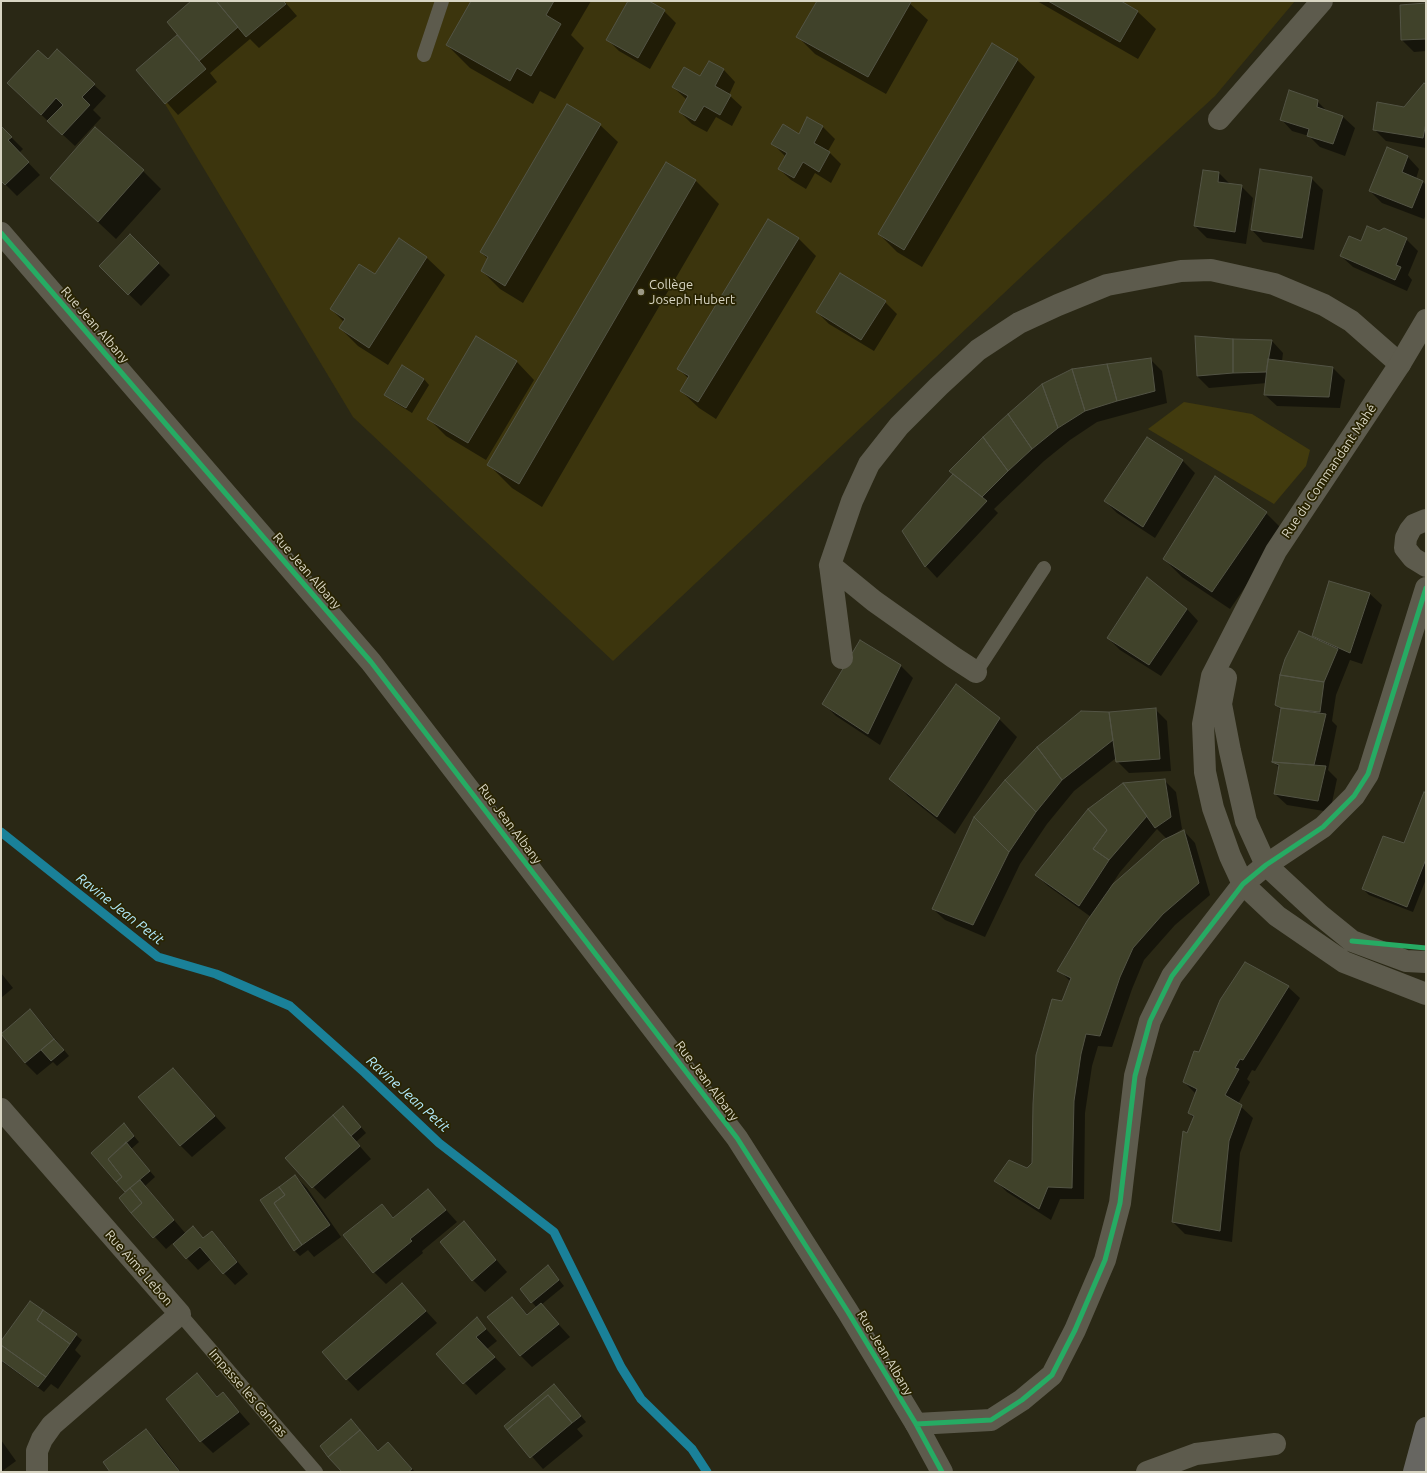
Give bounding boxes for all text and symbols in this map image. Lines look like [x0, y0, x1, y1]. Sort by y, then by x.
place label: Collège Joseph Hubert [649, 277, 735, 308]
street label: Rue Jean Albany [58, 284, 132, 366]
marker: Collège Joseph Hubert [636, 287, 646, 297]
street label: Rue du Commandant Mahé [1278, 401, 1380, 541]
street label: Rue Jean Albany [270, 530, 344, 612]
street label: Rue Jean Albany [475, 781, 545, 867]
water label: Ravine Jean Petit [73, 870, 167, 948]
street label: Rue Jean Albany [672, 1038, 742, 1124]
water label: Ravine Jean Petit [363, 1052, 453, 1136]
street label: Rue Aimé Lebon [102, 1227, 176, 1309]
street label: Rue Jean Albany [854, 1308, 916, 1398]
street label: Impasse les Cannas [206, 1346, 290, 1440]

